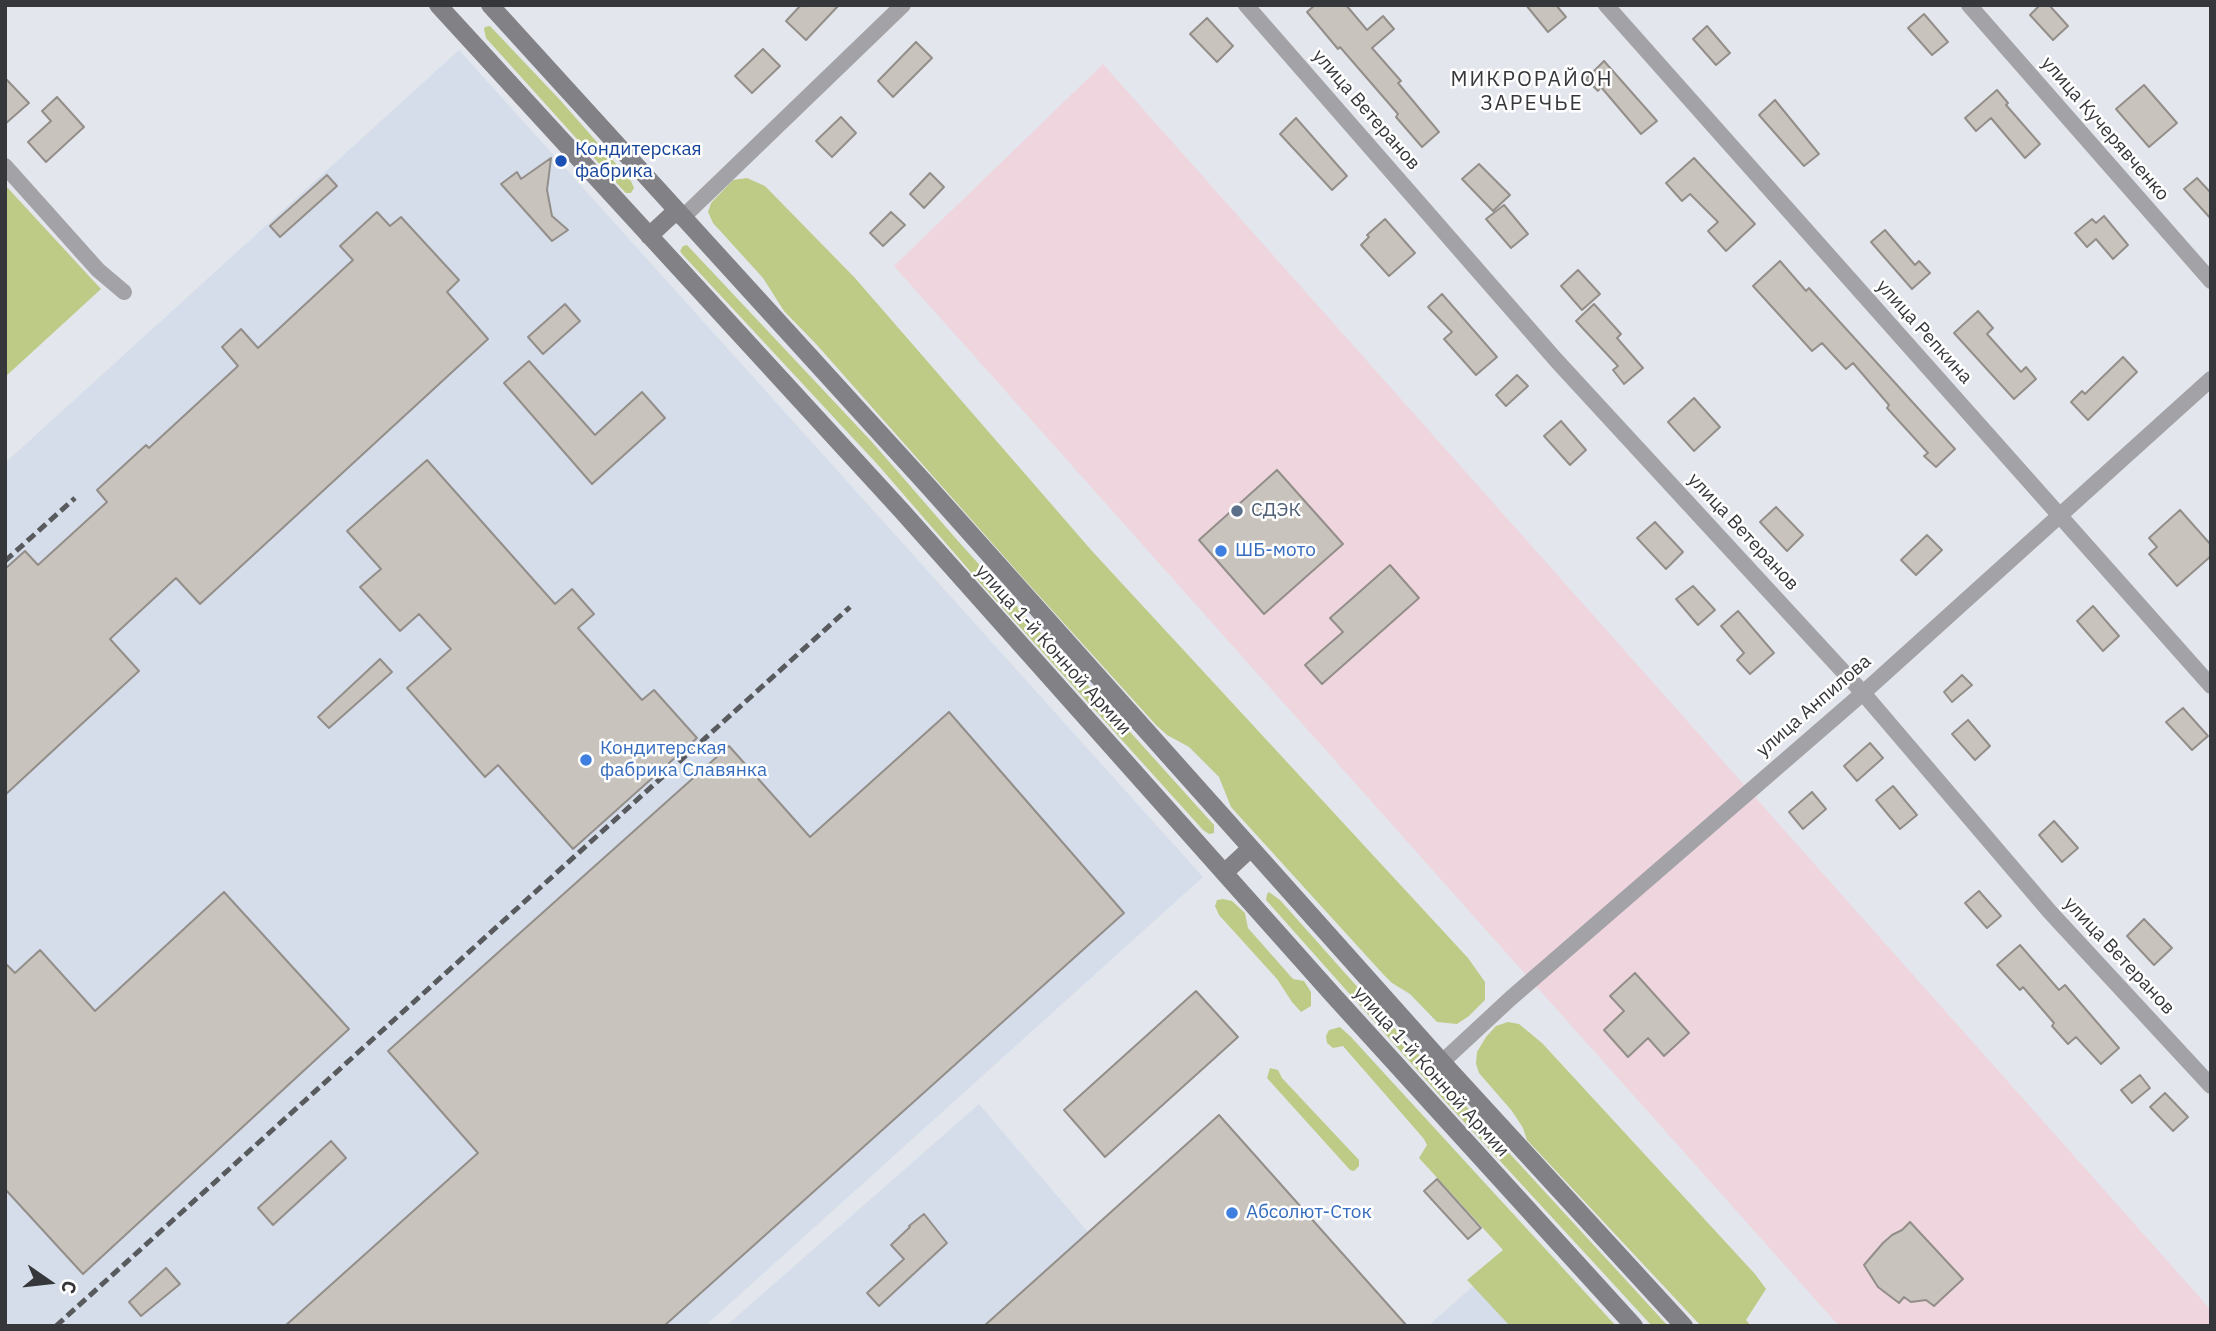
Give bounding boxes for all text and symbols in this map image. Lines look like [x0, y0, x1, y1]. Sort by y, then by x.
street label: улица Ветеранов [1307, 45, 1425, 175]
street label: улица Кучерявченко [2036, 52, 2174, 206]
district label: МИКРОРАЙОН ЗАРЕЧЬЕ [1452, 67, 1612, 117]
place label: Кондитерская фабрика [575, 139, 702, 183]
marker: Кондитерская фабрика [553, 153, 569, 169]
street label: улица Репкина [1871, 275, 1977, 389]
street label: улица Ветеранов [1683, 468, 1803, 596]
place label: СДЭК [1251, 500, 1301, 522]
marker: СДЭК [1229, 503, 1245, 519]
place label: ШБ-мото [1235, 540, 1316, 562]
marker: ШБ-мото [1213, 543, 1229, 559]
street label: улица 1-й Конной Армии [970, 560, 1136, 740]
street label: улица Анпилова [1752, 650, 1876, 762]
place label: Кондитерская фабрика Славянка [600, 738, 767, 782]
marker: Кондитерская фабрика Славянка [578, 752, 594, 768]
street label: улица Ветеранов [2059, 892, 2179, 1020]
street label: улица 1-й Конной Армии [1348, 982, 1514, 1162]
place label: Абсолют-Сток [1246, 1202, 1372, 1224]
marker: Абсолют-Сток [1224, 1205, 1240, 1221]
north arrow [14, 1247, 84, 1317]
text: С [56, 1278, 83, 1296]

